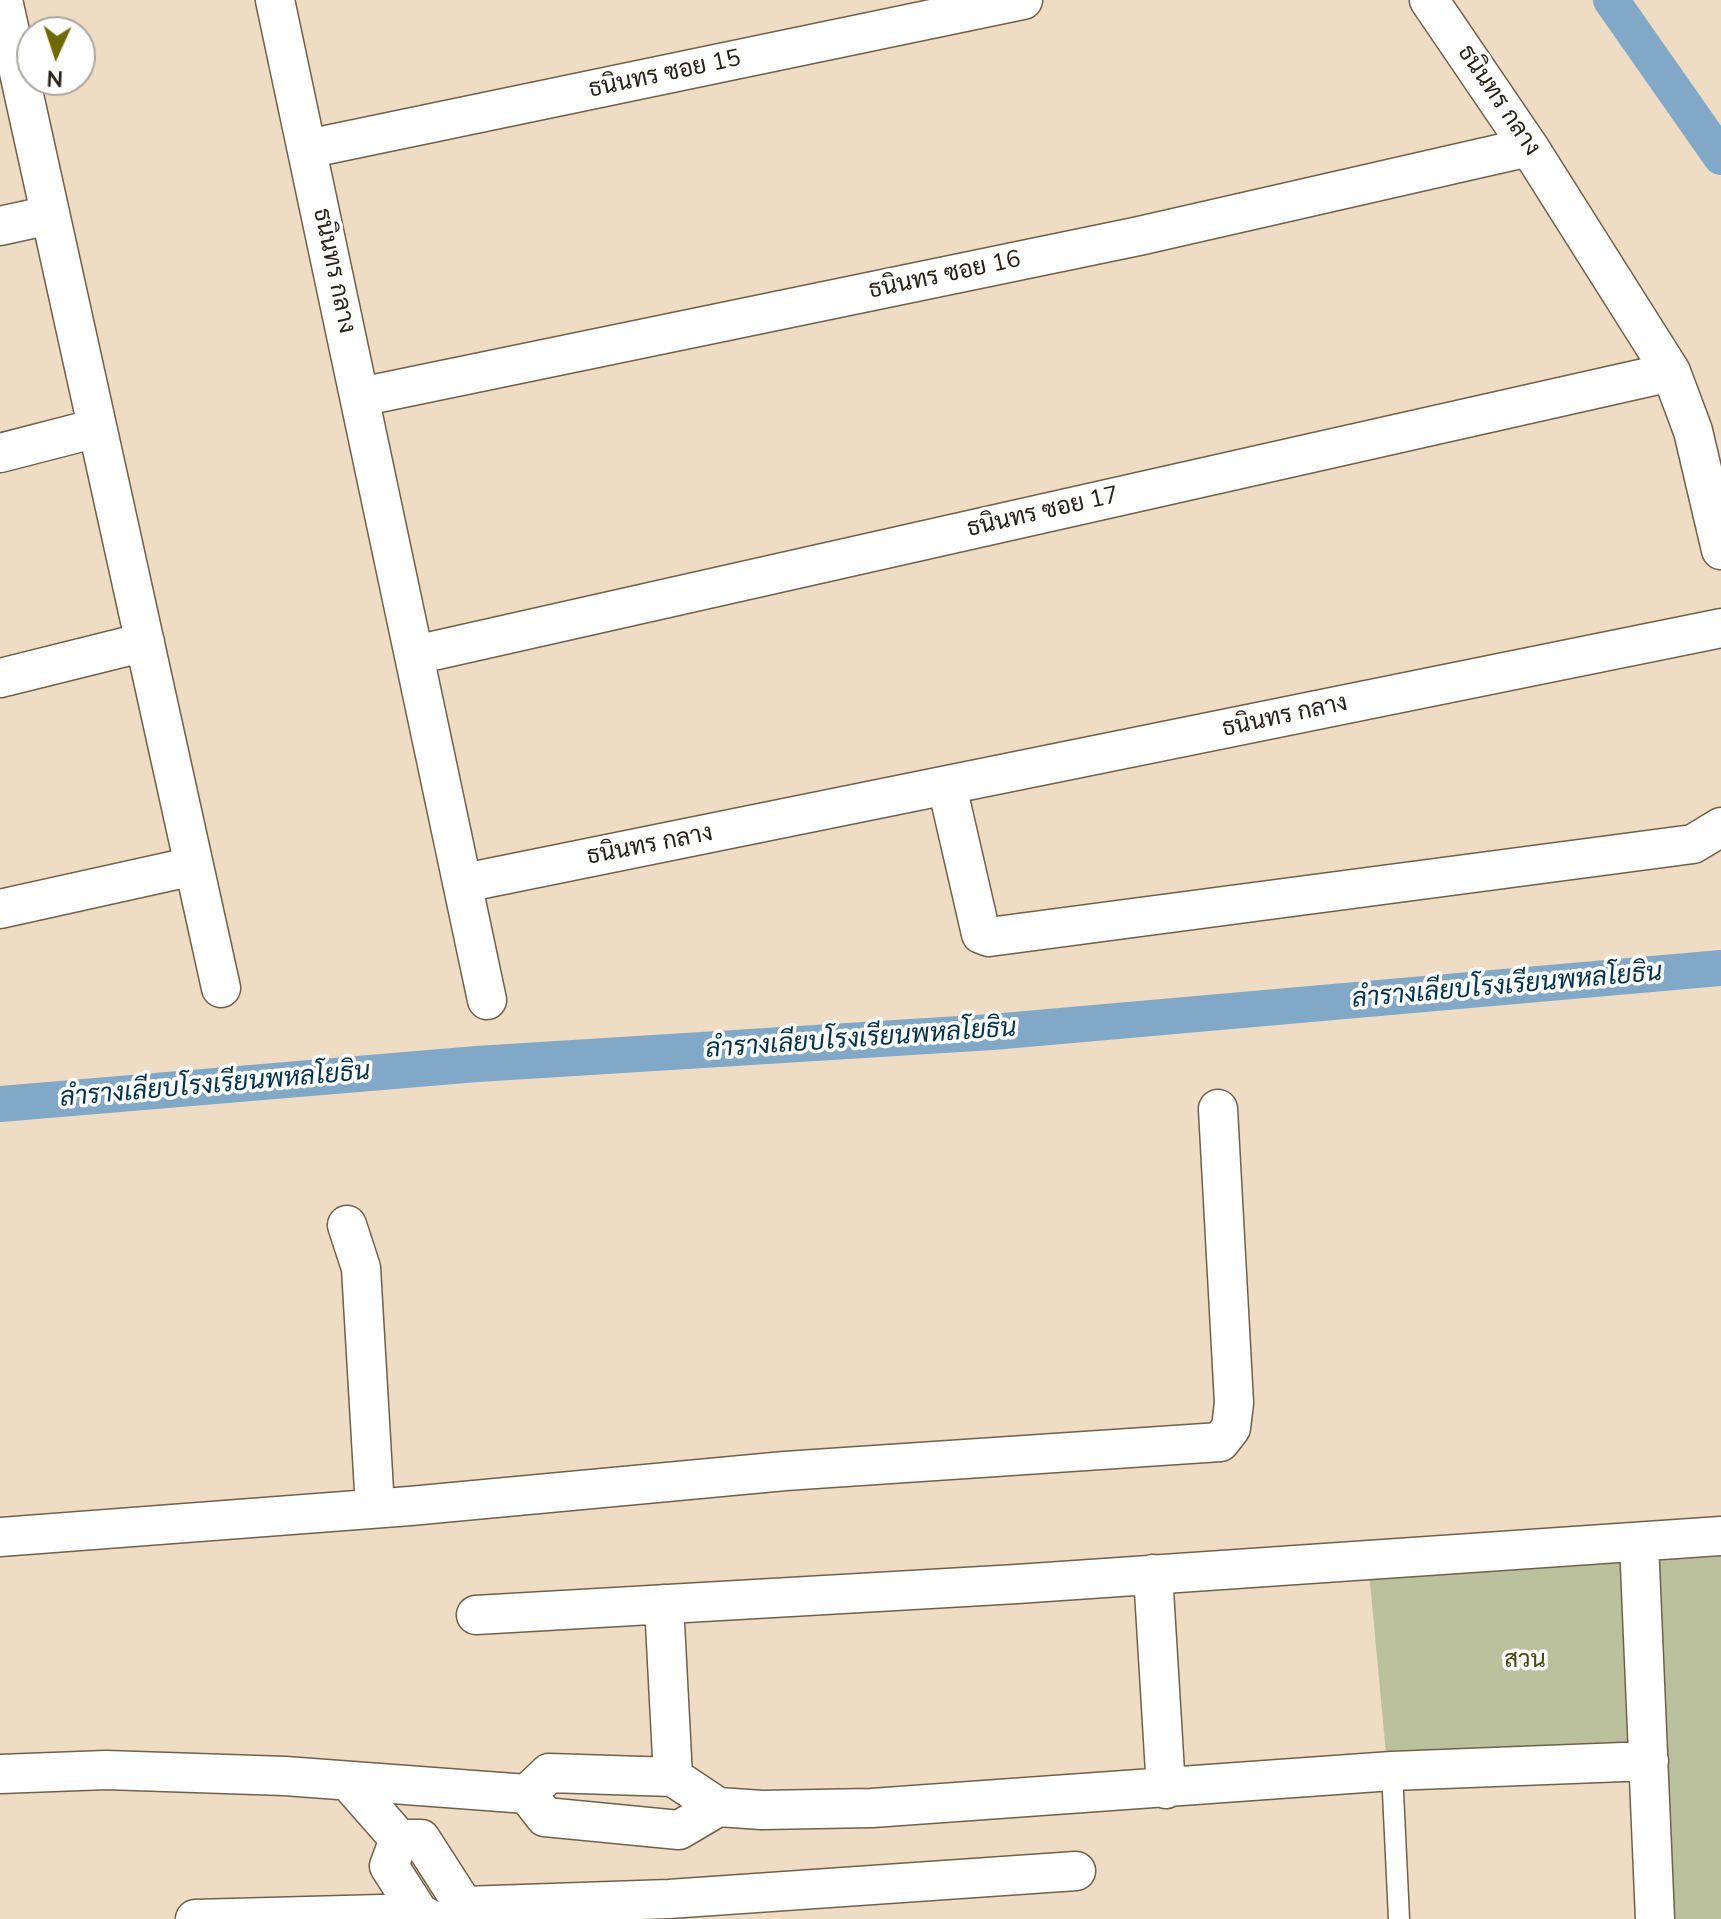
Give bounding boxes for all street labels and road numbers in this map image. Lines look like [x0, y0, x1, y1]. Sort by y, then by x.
street label: ธนินทร กลาง [1450, 40, 1546, 162]
street label: ธนินทร ซอย 15 [586, 45, 744, 105]
street label: ธนินทร กลาง [306, 206, 360, 336]
street label: ธนินทร ซอย 16 [866, 246, 1024, 306]
street label: ธนินทร ซอย 17 [964, 482, 1122, 544]
street label: ธนินทร กลาง [1220, 690, 1350, 744]
street label: ธนินทร กลาง [585, 820, 715, 872]

